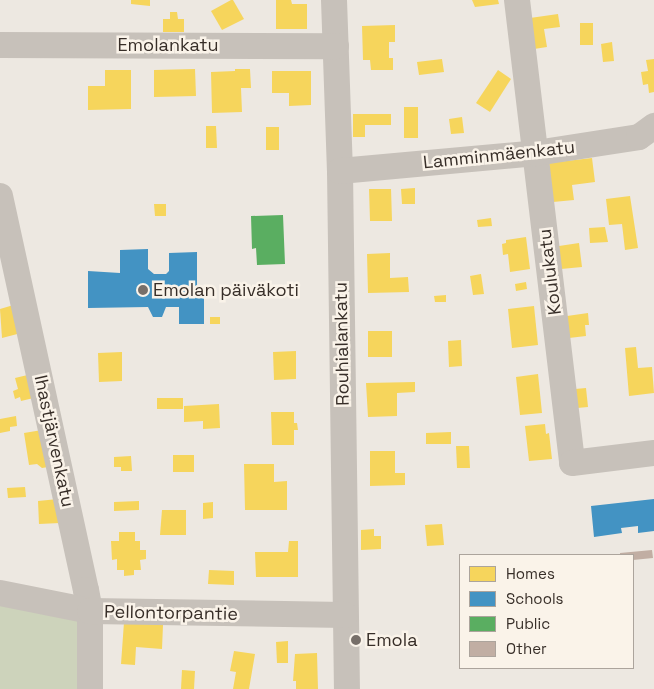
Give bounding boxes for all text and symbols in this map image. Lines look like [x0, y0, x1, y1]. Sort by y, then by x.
street label: Emolankatu [117, 34, 219, 56]
street label: Lamminmäenkatu [422, 136, 576, 174]
street label: Koulukatu [534, 228, 566, 316]
place label: Emolan päiväkoti [153, 279, 299, 301]
street label: Rouhialankatu [330, 282, 354, 406]
marker: Emolan päiväkoti [137, 284, 149, 296]
street label: Ihastjärvenkatu [29, 373, 79, 509]
legend [459, 554, 634, 669]
text: Homes [506, 564, 555, 583]
text: Schools [506, 589, 563, 608]
street label: Pellontorpantie [104, 601, 238, 625]
text: Public [506, 614, 550, 633]
place label: Emola [366, 629, 417, 651]
marker: Emola [350, 634, 362, 646]
text: Other [506, 639, 547, 658]

